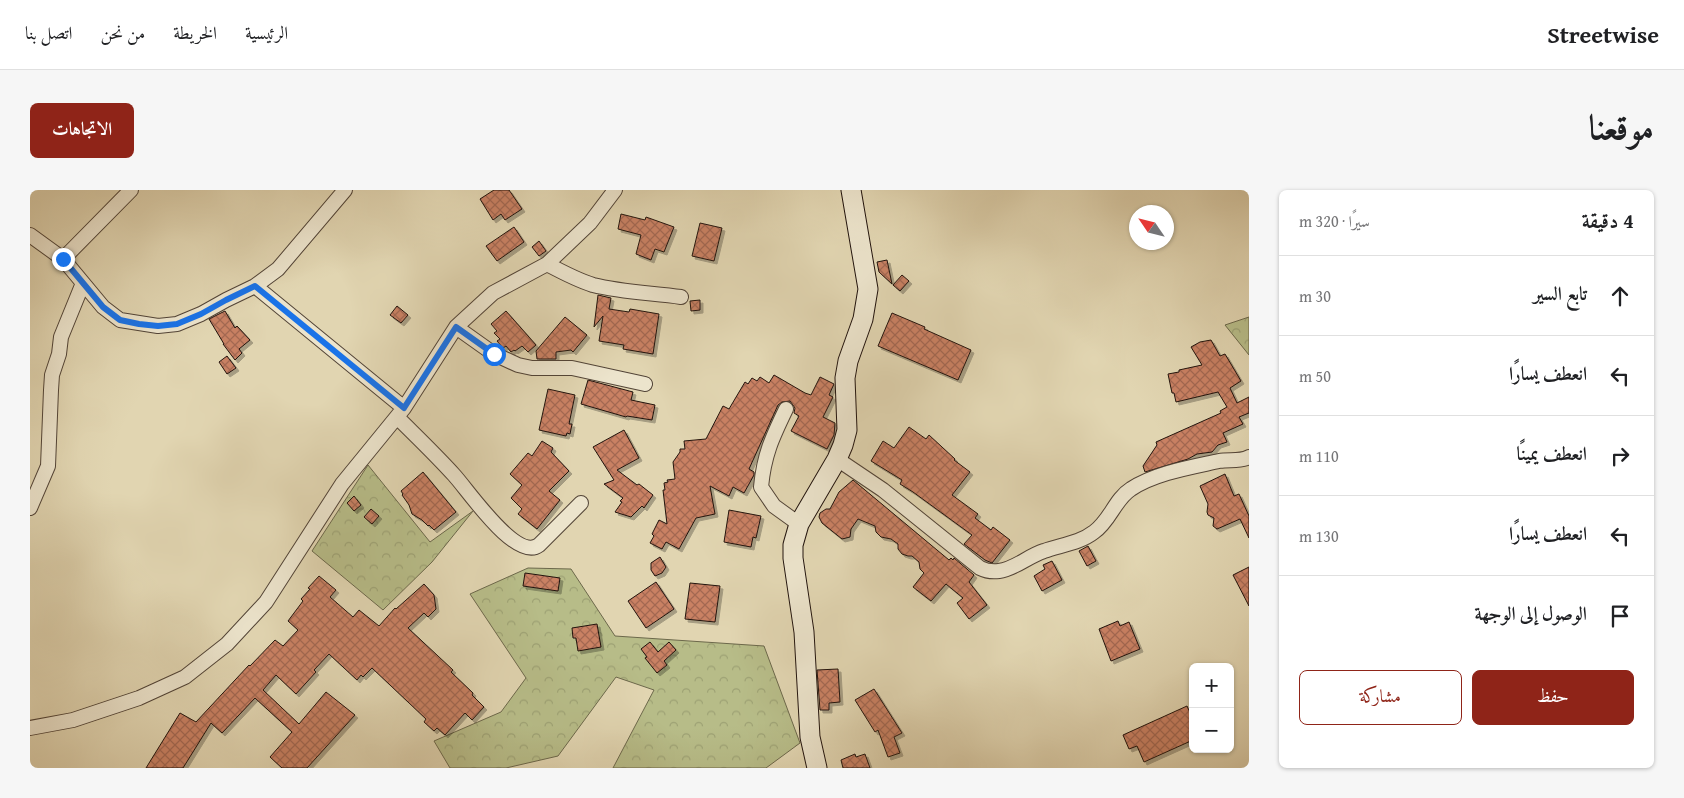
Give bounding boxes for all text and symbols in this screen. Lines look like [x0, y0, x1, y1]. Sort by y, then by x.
text: Streetwise [1547, 17, 1659, 52]
text: اتصل بنا [25, 19, 72, 46]
text: من نحن [100, 19, 145, 46]
text: الخريطة [173, 19, 217, 46]
text: الرئيسية [245, 19, 288, 46]
text: موقعنا [1589, 101, 1654, 152]
button: الاتجاهات [30, 103, 134, 158]
north arrow [1129, 205, 1174, 250]
text: 4 دقيقة [1582, 205, 1634, 236]
text: سيرًا · 320 m [1299, 209, 1370, 233]
route end [52, 248, 75, 271]
text: تابع السير [1533, 279, 1587, 307]
icon: ahead [1606, 282, 1634, 310]
text: 30 m [1299, 284, 1331, 308]
route start [483, 343, 506, 366]
text: انعطف يسارًا [1509, 359, 1587, 387]
icon: left [1606, 362, 1634, 390]
text: 50 m [1299, 364, 1331, 388]
text: انعطف يمينًا [1517, 439, 1587, 467]
icon: right [1606, 442, 1634, 470]
text: 110 m [1299, 444, 1339, 468]
text: انعطف يسارًا [1509, 519, 1587, 547]
icon: left [1606, 522, 1634, 550]
text: 130 m [1299, 524, 1339, 548]
text: الوصول إلى الوجهة [1475, 599, 1587, 627]
icon: arrive [1606, 602, 1634, 630]
map controls [1189, 663, 1234, 753]
button: + [1189, 663, 1234, 708]
button: مشاركة [1299, 670, 1462, 725]
button: حفظ [1472, 670, 1634, 725]
button: − [1189, 708, 1234, 753]

